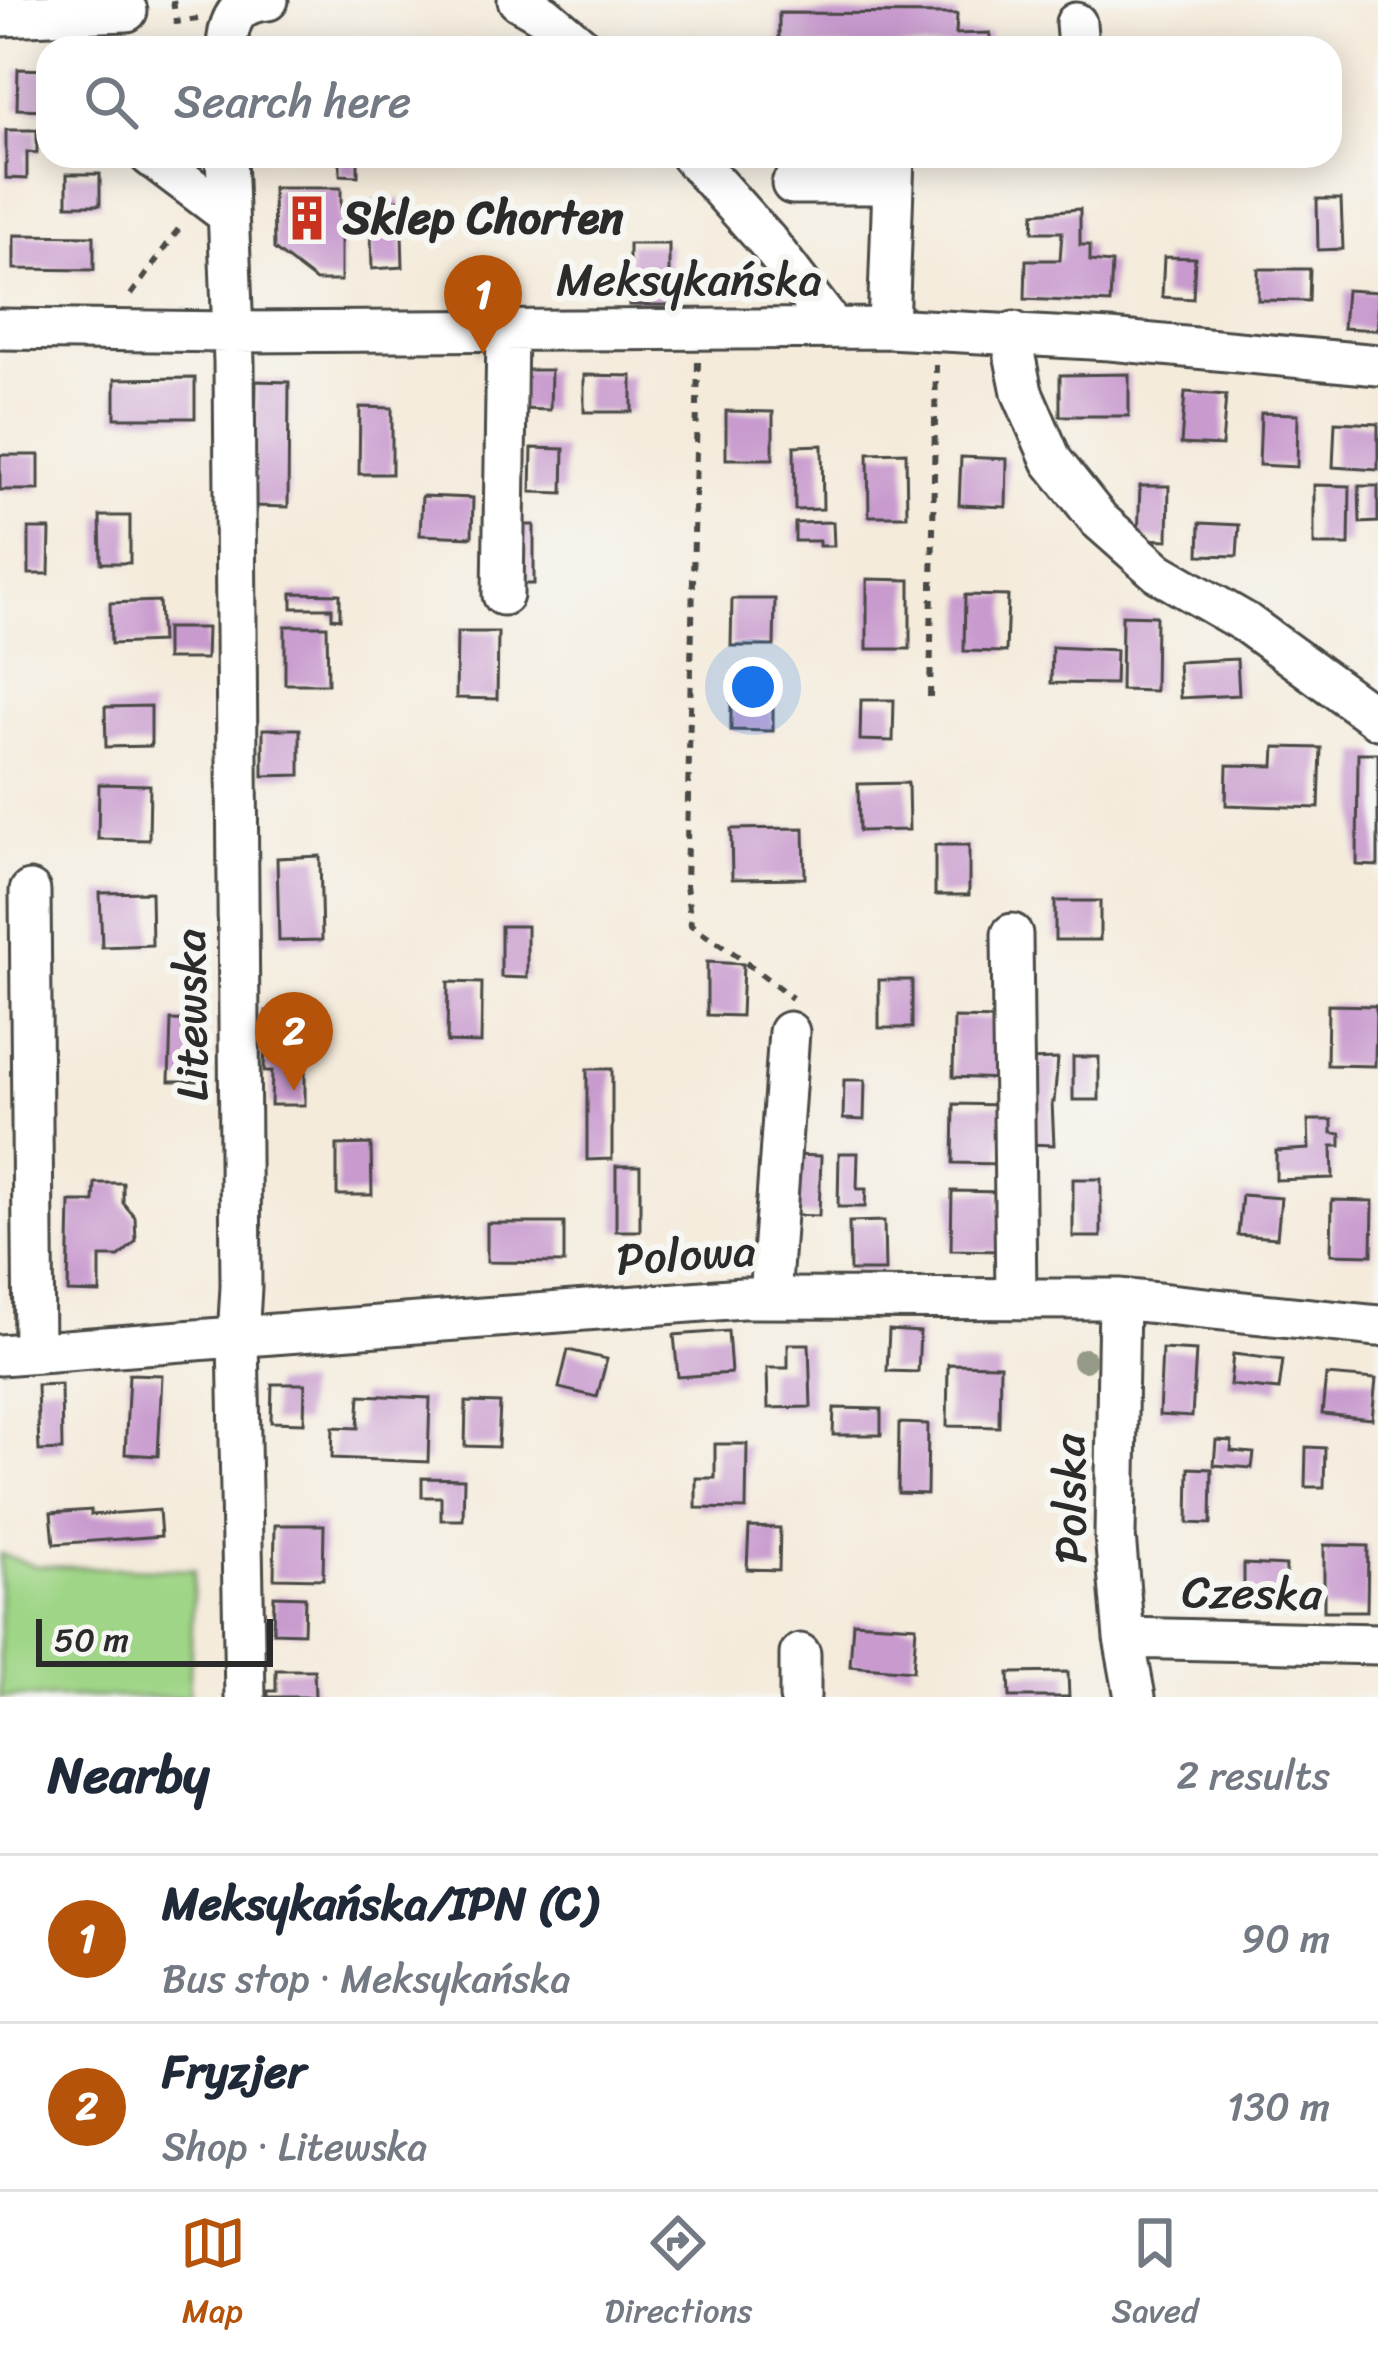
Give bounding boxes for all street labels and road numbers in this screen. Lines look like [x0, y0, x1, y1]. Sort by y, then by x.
street label: Meksykańska [556, 240, 822, 320]
street label: Litewska [150, 928, 232, 1102]
street label: Polowa [614, 1210, 758, 1300]
street label: Polska [1029, 1433, 1111, 1565]
street label: Czeska [1181, 1552, 1323, 1634]

